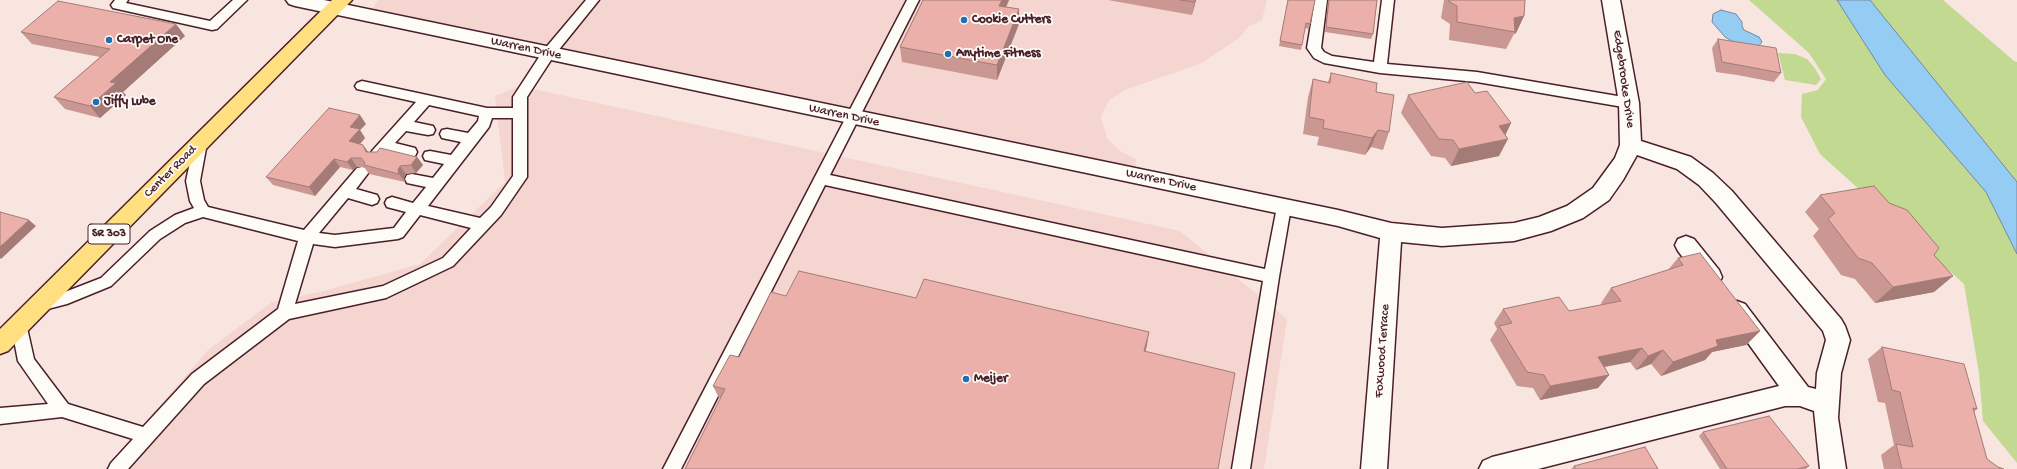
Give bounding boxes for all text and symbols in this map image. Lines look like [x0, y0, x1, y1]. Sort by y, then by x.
place label: Cookie Cutters [972, 12, 1051, 28]
marker: Cookie Cutters [959, 15, 969, 25]
street label: Edgebrooke Drive [1608, 29, 1638, 129]
place label: Carpet One [117, 32, 178, 48]
street label: Warren Drive [489, 34, 563, 64]
marker: Carpet One [104, 35, 114, 45]
place label: Anytime Fitness [956, 46, 1041, 62]
marker: Anytime Fitness [943, 49, 953, 59]
place label: Jiffy Lube [104, 94, 156, 110]
marker: Jiffy Lube [91, 97, 101, 107]
street label: Warren Drive [807, 101, 881, 131]
street label: Center Road [141, 142, 201, 202]
street label: Warren Drive [1124, 166, 1198, 196]
road number: SR 303 [88, 224, 130, 244]
street label: Foxwood Terrace [1372, 304, 1394, 398]
place label: Meijer [974, 371, 1008, 387]
marker: Meijer [961, 374, 971, 384]

